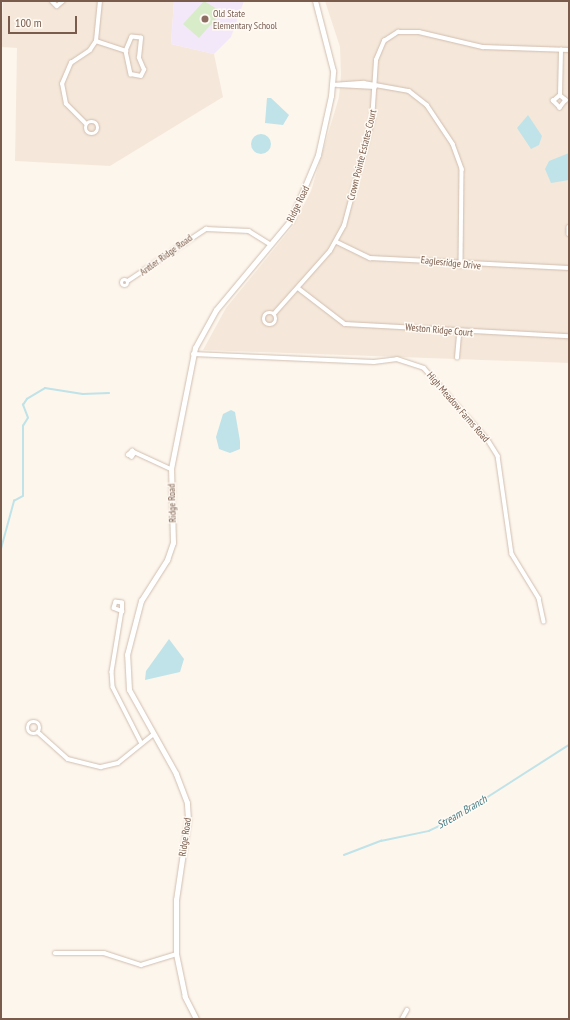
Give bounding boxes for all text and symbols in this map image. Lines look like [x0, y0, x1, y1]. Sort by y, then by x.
place label: Old State Elementary School [213, 7, 277, 30]
scale bar [10, 8, 79, 34]
marker: Old State Elementary School [200, 14, 210, 24]
text: 100 m [15, 15, 42, 30]
street label: Crown Pointe Estates Court [345, 108, 379, 202]
street label: Ridge Road [284, 184, 312, 224]
street label: Antler Ridge Road [137, 232, 195, 278]
street label: Eaglesridge Drive [420, 254, 482, 272]
street label: Weston Ridge Court [405, 321, 473, 339]
street label: High Meadow Farms Road [424, 369, 492, 445]
street label: Ridge Road [165, 483, 179, 523]
water label: Stream Branch [435, 792, 489, 832]
street label: Ridge Road [176, 817, 194, 857]

